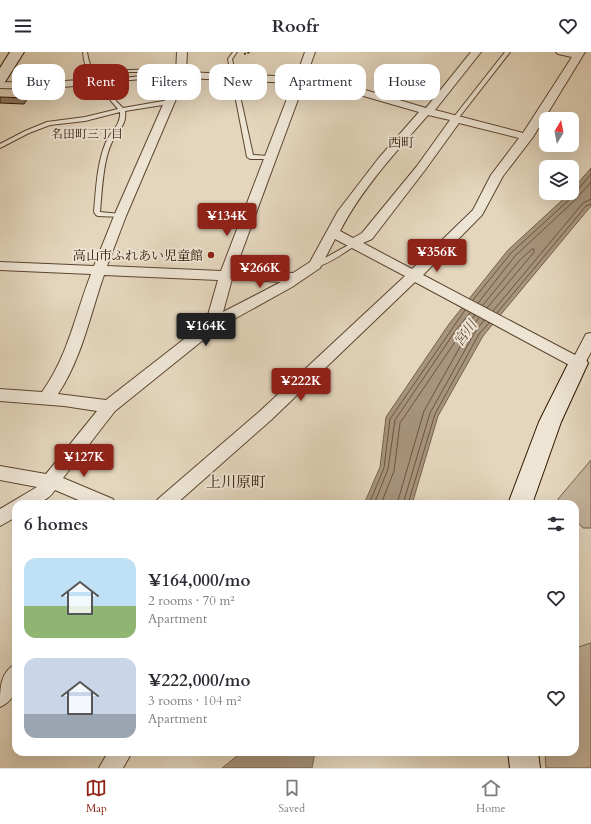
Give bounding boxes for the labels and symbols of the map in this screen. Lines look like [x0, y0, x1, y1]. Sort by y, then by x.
north arrow [539, 112, 579, 152]
district label: 名田町三丁目 [51, 126, 123, 142]
district label: 西町 [388, 134, 414, 152]
pin: ¥134K [199, 203, 255, 237]
pin: ¥356K [409, 239, 465, 273]
place label: 高山市ふれあい児童館 [73, 247, 203, 265]
marker: 高山市ふれあい児童館 [206, 250, 216, 260]
pin: ¥266K [232, 255, 288, 289]
pin: ¥164K [178, 313, 234, 347]
water label: 宮川 [449, 315, 482, 350]
pin: ¥222K [273, 368, 329, 402]
pin: ¥127K [56, 444, 112, 478]
district label: 上川原町 [206, 472, 266, 492]

